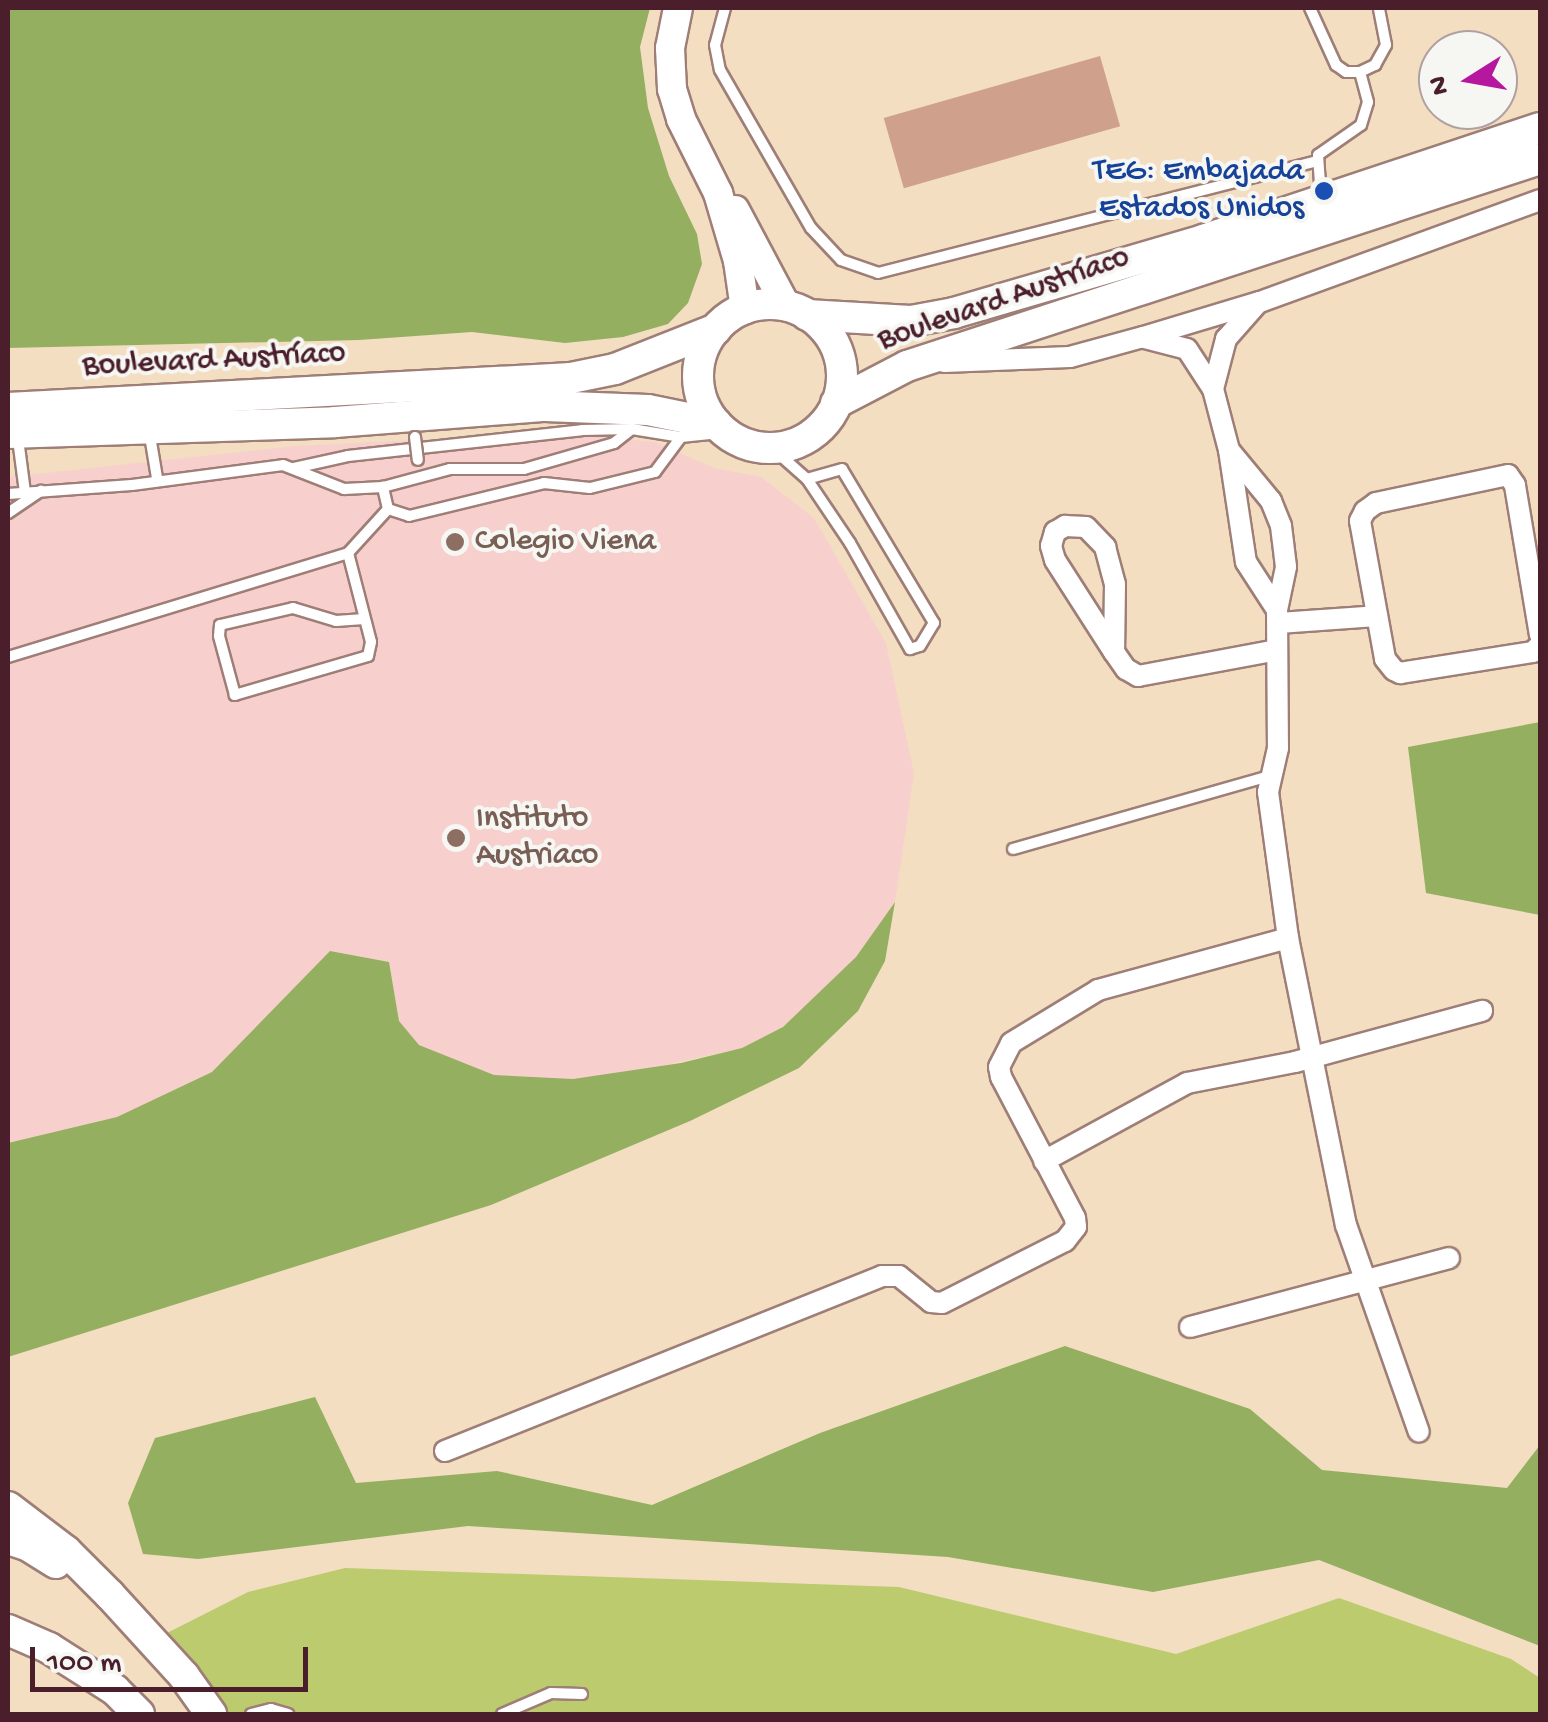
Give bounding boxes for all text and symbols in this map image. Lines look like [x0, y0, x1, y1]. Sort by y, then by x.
north arrow [1418, 30, 1518, 130]
text: N [1422, 73, 1458, 98]
place label: TEG: Embajada Estados Unidos [1093, 154, 1304, 229]
marker: TEG: Embajada Estados Unidos [1313, 180, 1335, 202]
street label: Boulevard Austríaco [873, 239, 1135, 361]
street label: Boulevard Austríaco [82, 335, 346, 387]
place label: Colegio Viena [475, 523, 656, 561]
marker: Colegio Viena [444, 531, 466, 553]
place label: Instituto Austriaco [476, 801, 598, 876]
marker: Instituto Austriaco [445, 827, 467, 849]
scale bar [35, 1627, 312, 1689]
text: 100 m [47, 1647, 122, 1682]

